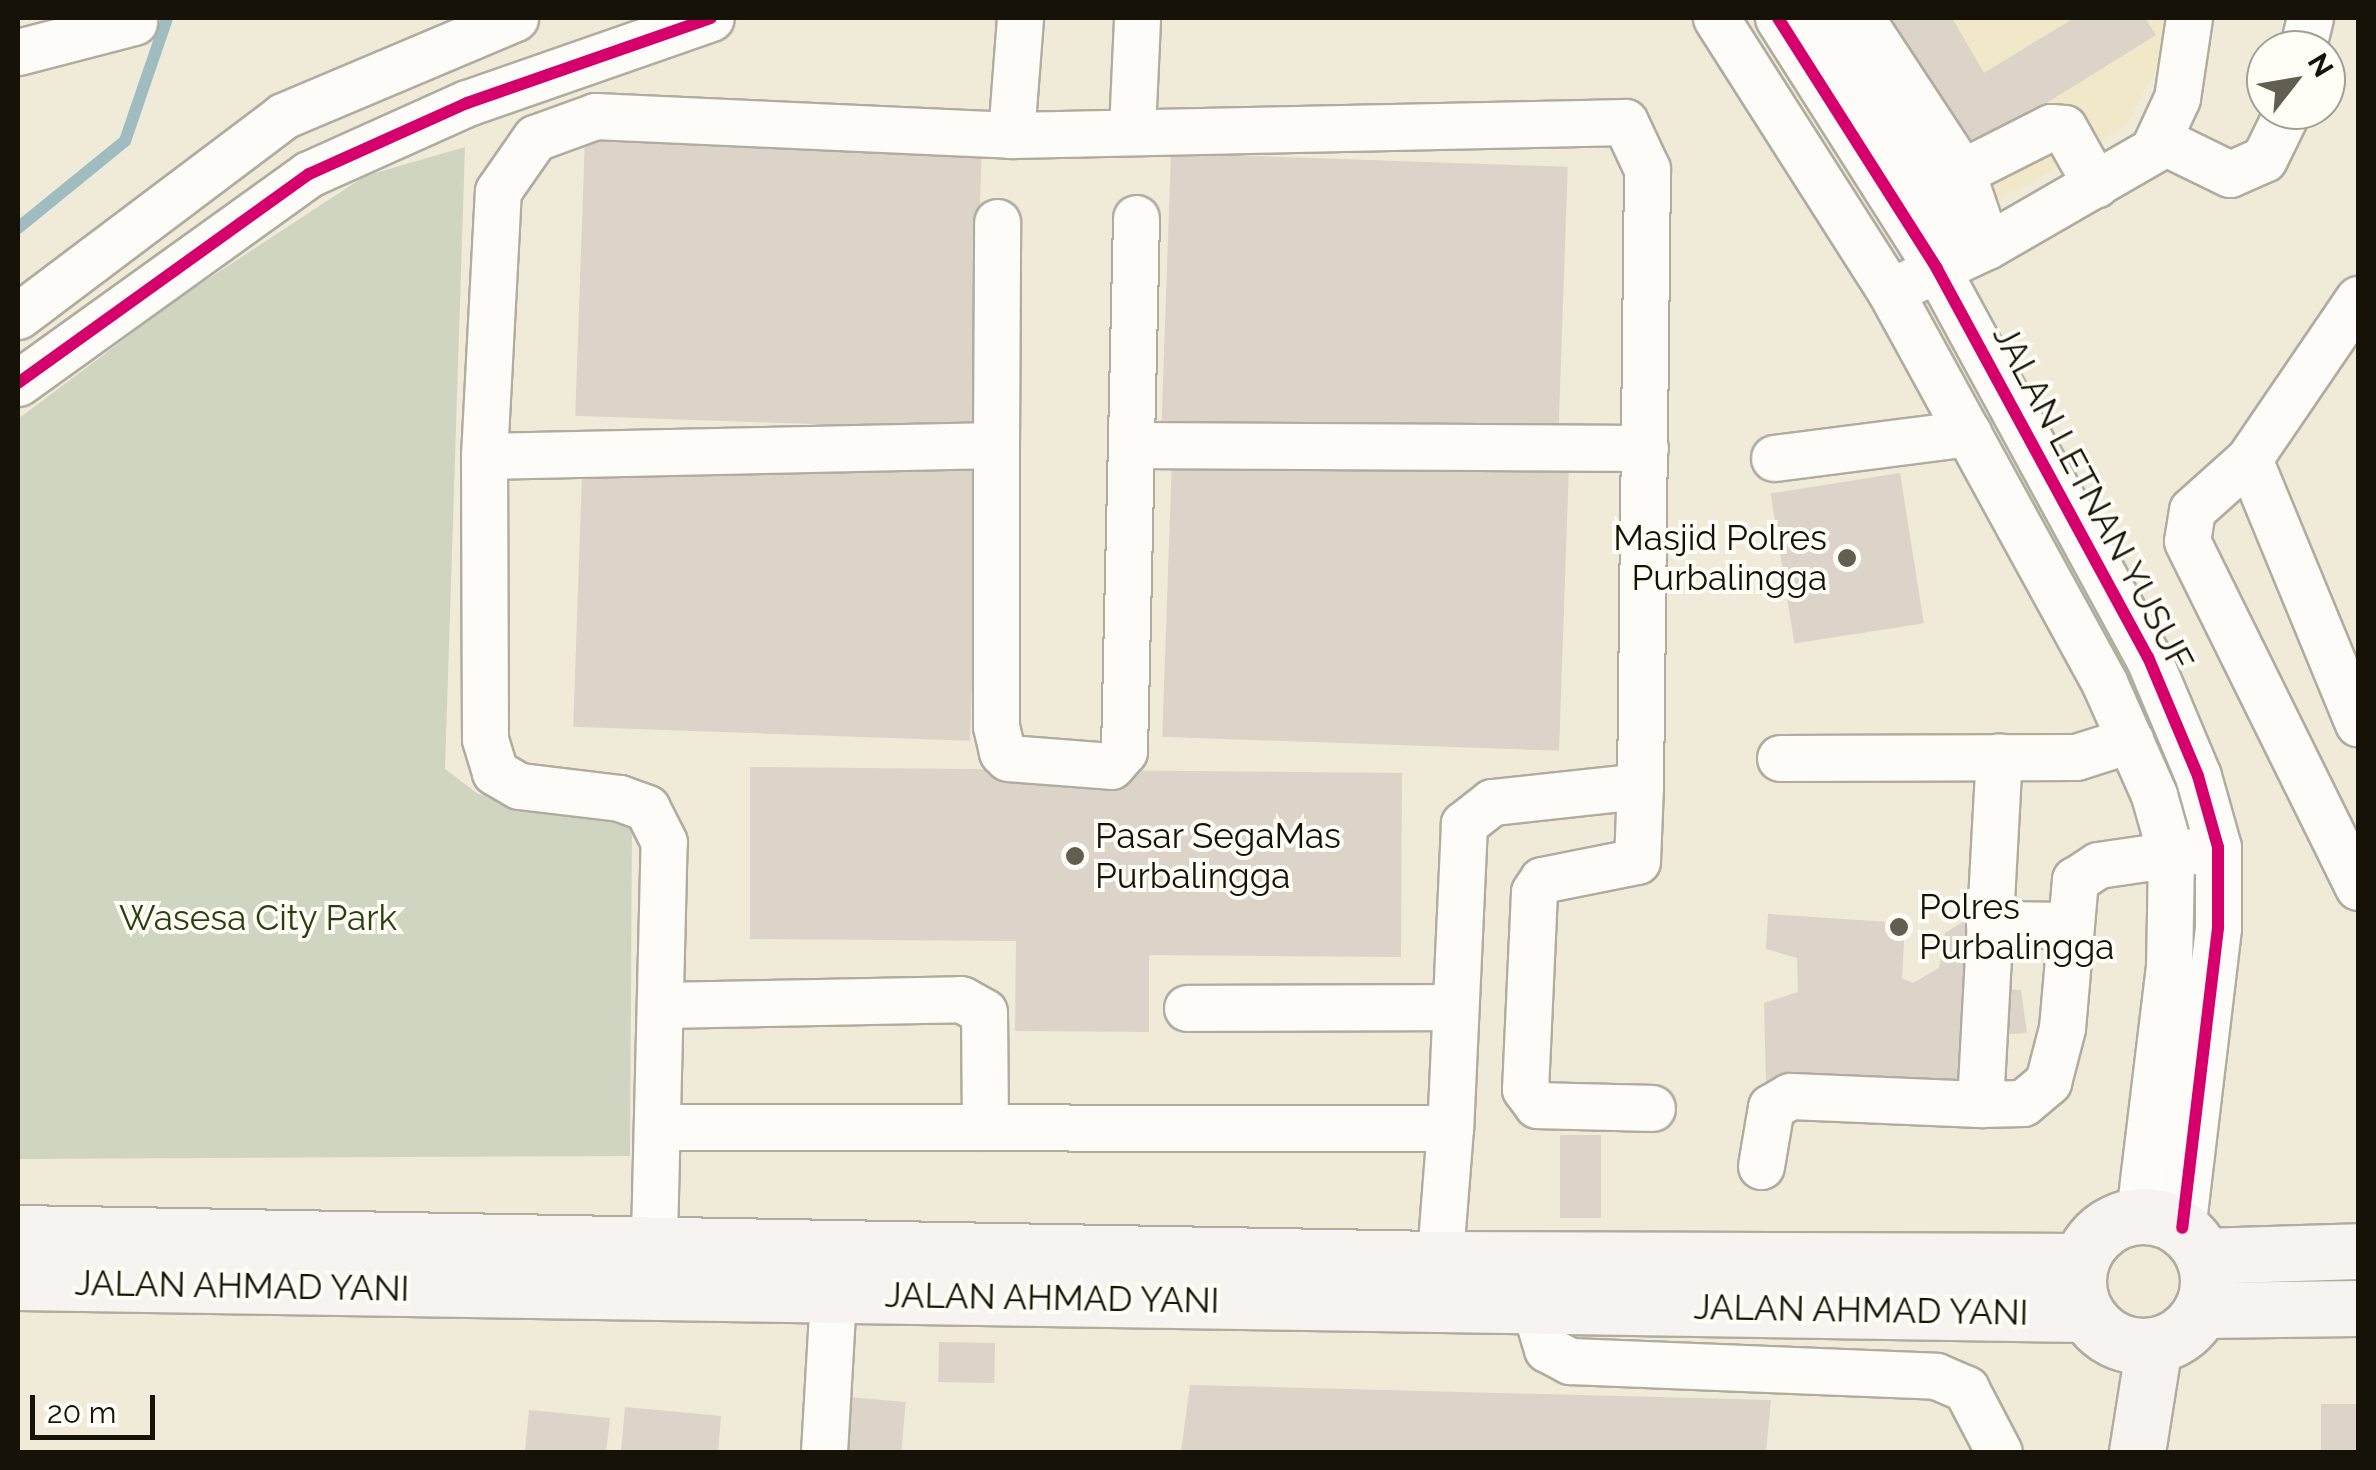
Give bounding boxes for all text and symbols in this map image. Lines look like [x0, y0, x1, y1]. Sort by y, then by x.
north arrow [2246, 30, 2346, 130]
text: N [2301, 48, 2340, 83]
street label: JALAN LETNAN YUSUF [1984, 317, 2202, 679]
place label: Masjid Polres Purbalingga [1613, 517, 1827, 599]
marker: Masjid Polres Purbalingga [1836, 547, 1858, 569]
place label: Pasar SegaMas Purbalingga [1095, 815, 1342, 897]
marker: Pasar SegaMas Purbalingga [1064, 845, 1086, 867]
place label: Polres Purbalingga [1919, 886, 2114, 968]
park label: Wasesa City Park [119, 897, 397, 939]
marker: Polres Purbalingga [1888, 916, 1910, 938]
street label: JALAN AHMAD YANI [73, 1262, 411, 1310]
street label: JALAN AHMAD YANI [883, 1274, 1221, 1322]
street label: JALAN AHMAD YANI [1692, 1286, 2030, 1334]
scale bar [35, 1375, 160, 1437]
text: 20 m [47, 1395, 116, 1430]

